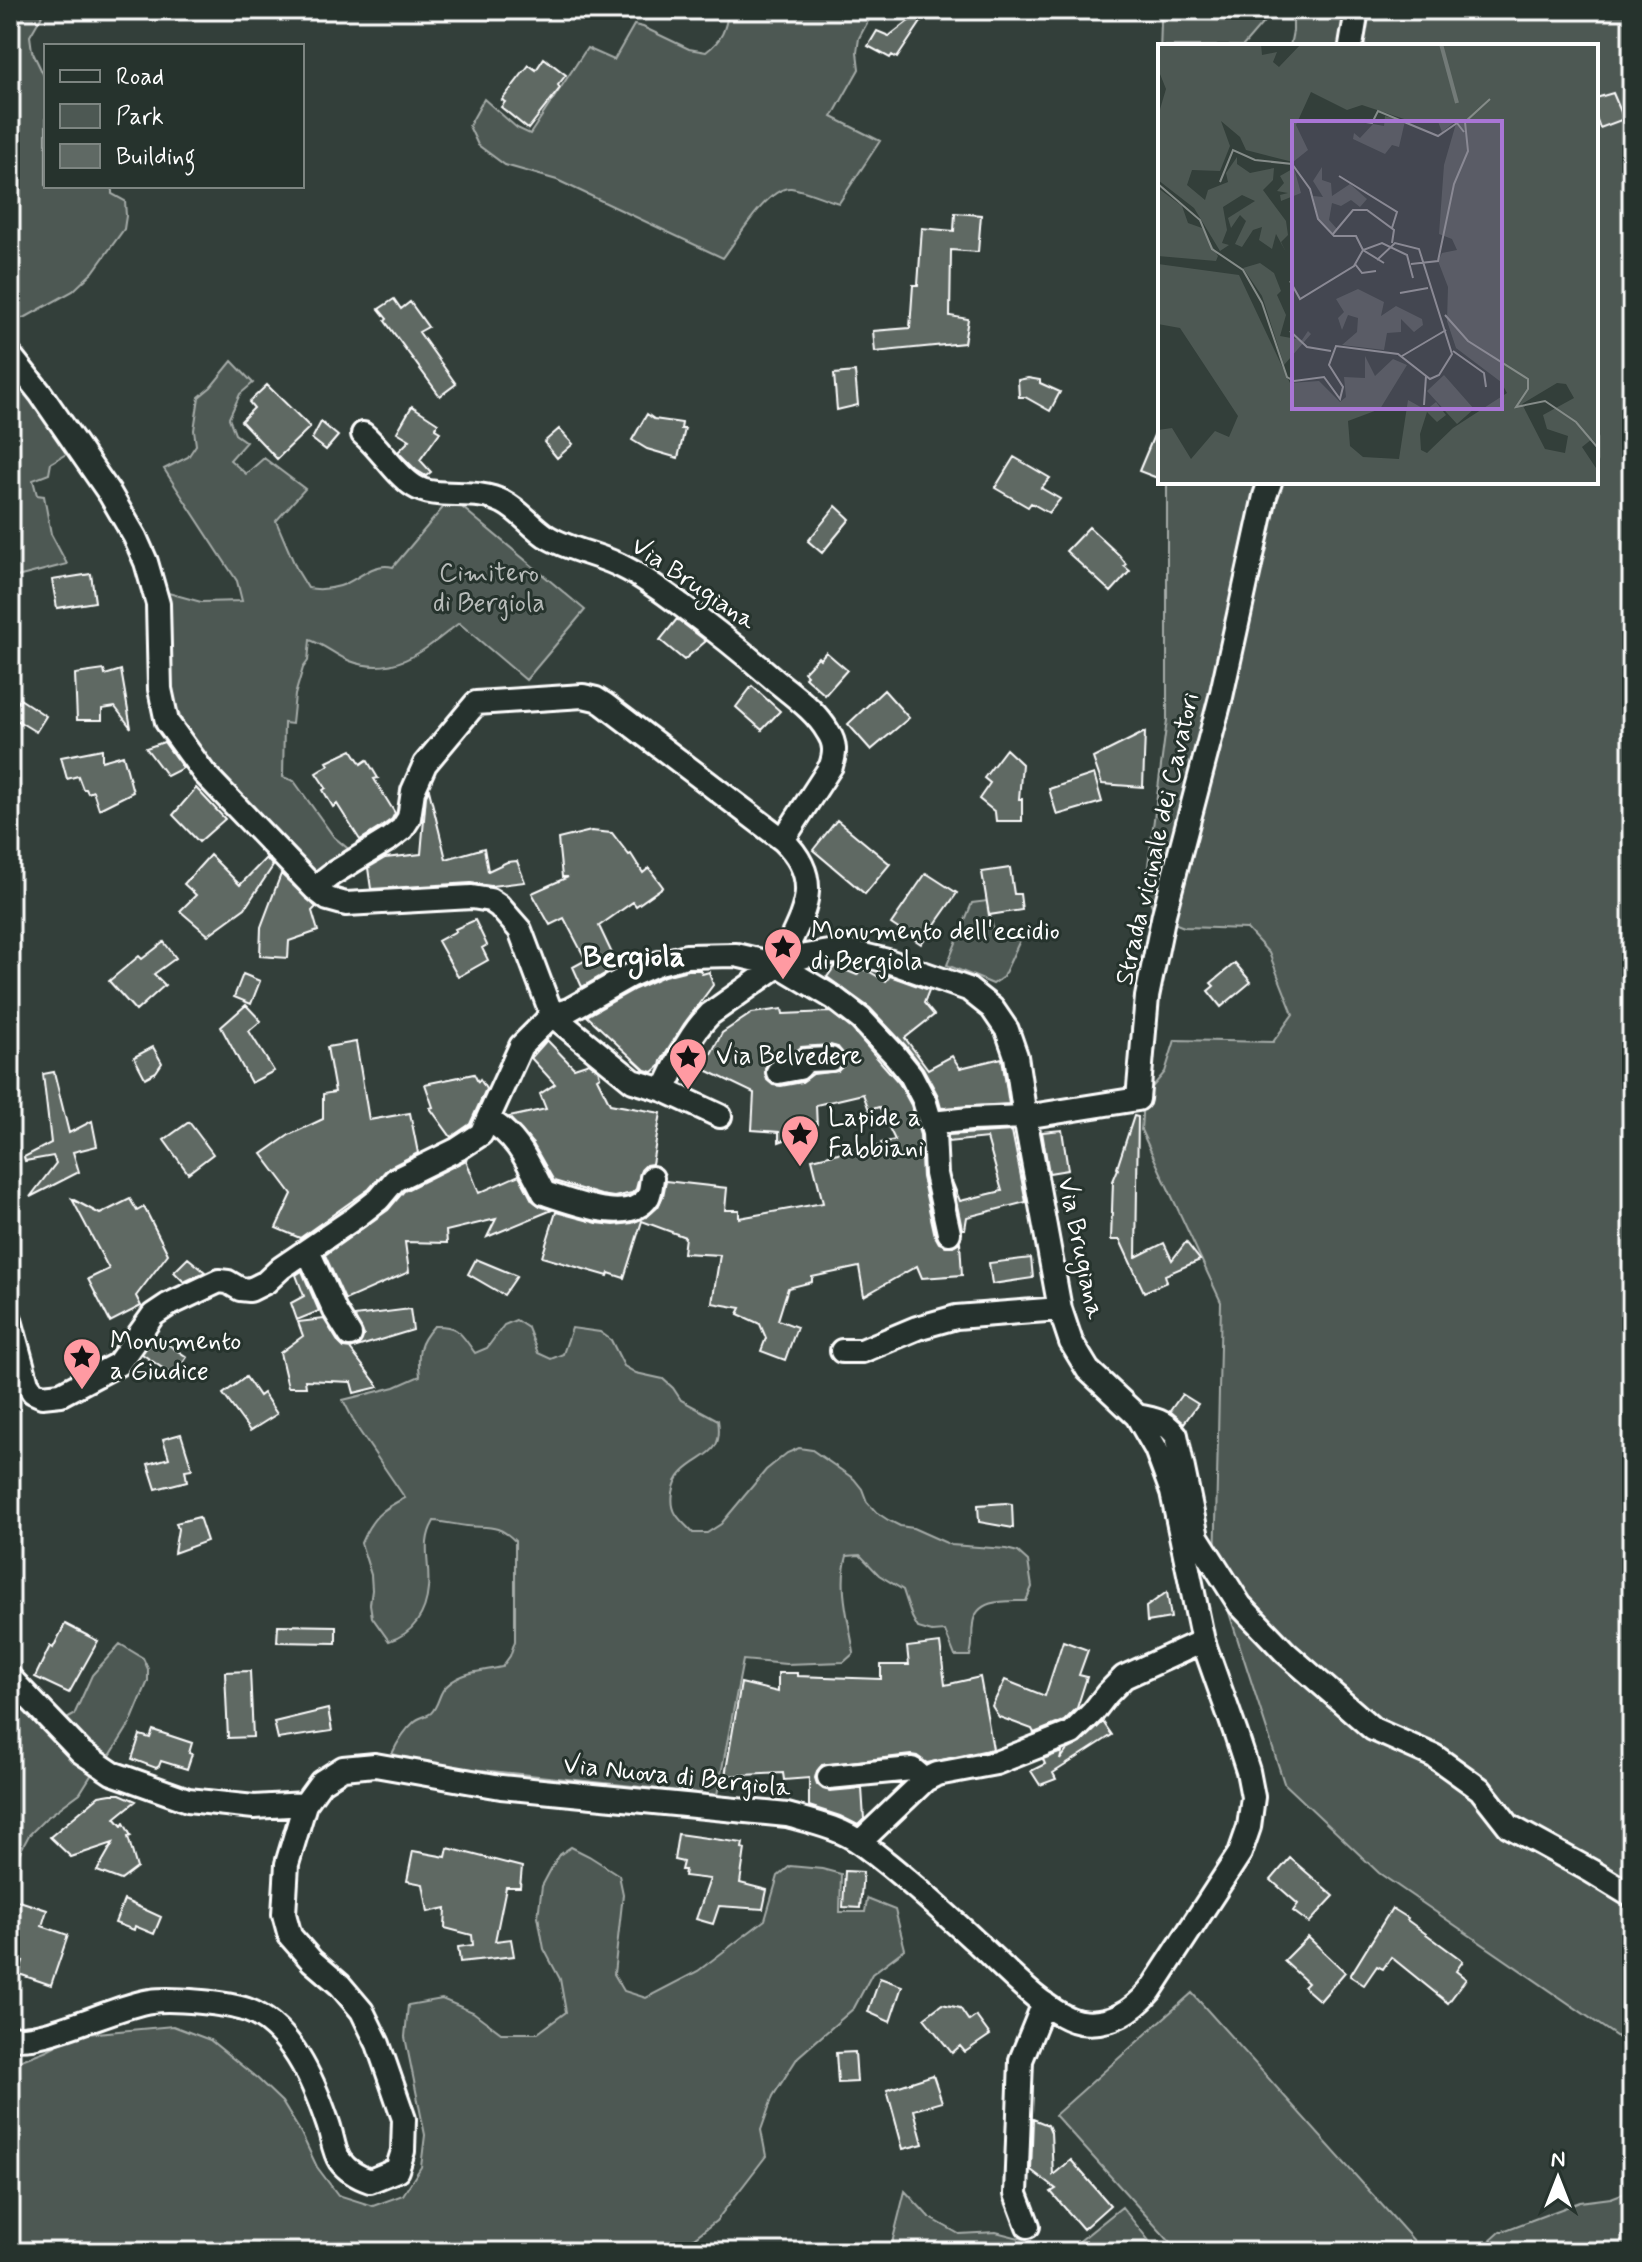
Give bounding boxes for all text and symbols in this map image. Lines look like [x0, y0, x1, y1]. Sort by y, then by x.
legend [44, 44, 304, 188]
inset map [1158, 44, 1598, 484]
text: Road [116, 62, 164, 93]
text: Park [116, 102, 164, 133]
text: Building [116, 142, 196, 176]
street label: Via Brugiana [623, 530, 763, 640]
park label: Cimitero di Bergiola [433, 557, 545, 621]
street label: Strada vicinale dei Cavatori [1108, 689, 1208, 989]
place label: Monumento dell'eccidio di Bergiola [811, 915, 1060, 979]
place icon: Monumento dell'eccidio di Bergiola [762, 926, 804, 981]
district label: Bergiola [583, 938, 685, 980]
place icon: Via Belvedere [667, 1036, 709, 1091]
place label: Via Belvedere [716, 1040, 862, 1074]
place label: Lapide a Fabbiani [828, 1102, 924, 1166]
place icon: Lapide a Fabbiani [779, 1113, 821, 1168]
street label: Via Brugiana [1046, 1174, 1112, 1323]
place label: Monumento a Giudice [110, 1325, 241, 1389]
place icon: Monumento a Giudice [61, 1336, 103, 1391]
street label: Via Nuova di Bergiola [562, 1748, 793, 1806]
north arrow [1518, 2138, 1598, 2218]
text: N [1551, 2146, 1565, 2174]

